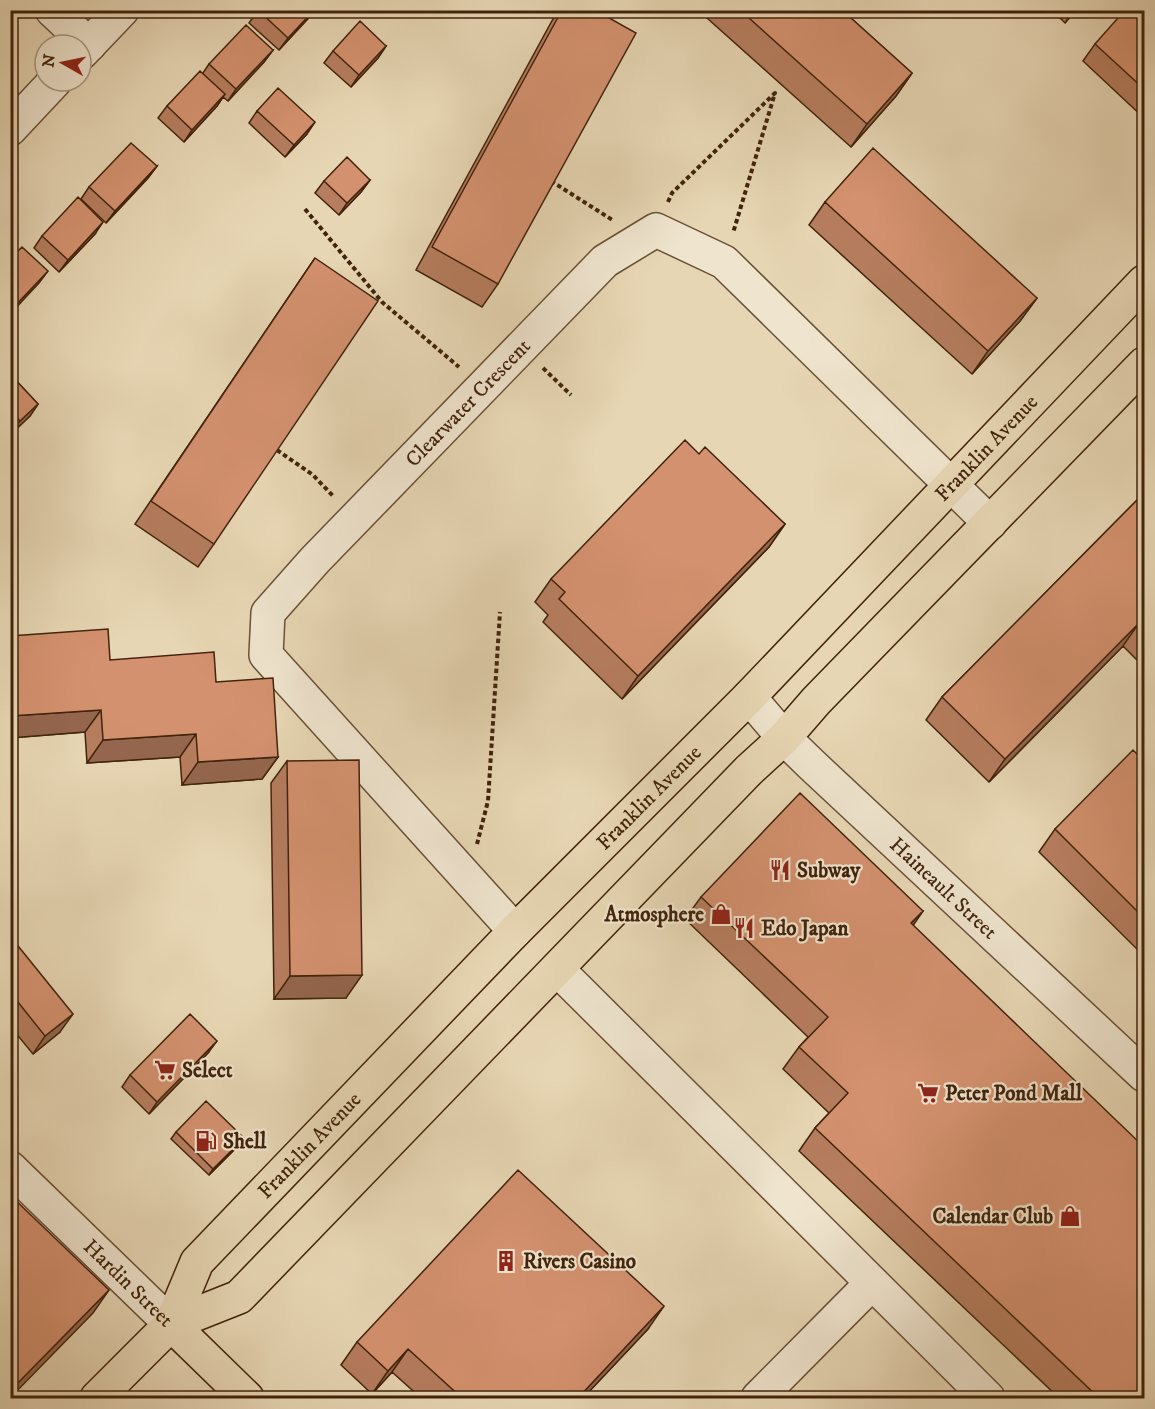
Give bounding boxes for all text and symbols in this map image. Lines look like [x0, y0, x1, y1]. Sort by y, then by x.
north arrow [33, 33, 93, 93]
text: N [38, 53, 60, 69]
street label: Clearwater Crescent [400, 333, 537, 473]
street label: Franklin Avenue [930, 389, 1044, 507]
street label: Franklin Avenue [592, 740, 708, 856]
street label: Haineault Street [884, 832, 1002, 945]
restaurant icon: Subway [768, 858, 792, 882]
place label: Subway [797, 858, 861, 884]
place label: Atmosphere [603, 902, 704, 928]
shop icon: Atmosphere [709, 902, 733, 926]
restaurant icon: Edo Japan [732, 916, 756, 940]
place label: Edo Japan [761, 916, 849, 942]
supermarket icon: Select [153, 1058, 177, 1082]
place label: Select [182, 1058, 233, 1084]
supermarket icon: Peter Pond Mall [916, 1081, 940, 1105]
place label: Peter Pond Mall [945, 1081, 1083, 1107]
street label: Franklin Avenue [253, 1087, 367, 1204]
fuel station icon: Shell [194, 1129, 218, 1153]
place label: Shell [223, 1129, 267, 1155]
place label: Calendar Club [932, 1204, 1053, 1230]
shop icon: Calendar Club [1058, 1204, 1082, 1228]
street label: Hardin Street [77, 1234, 178, 1333]
building icon: Rivers Casino [494, 1249, 518, 1273]
place label: Rivers Casino [523, 1249, 636, 1275]

